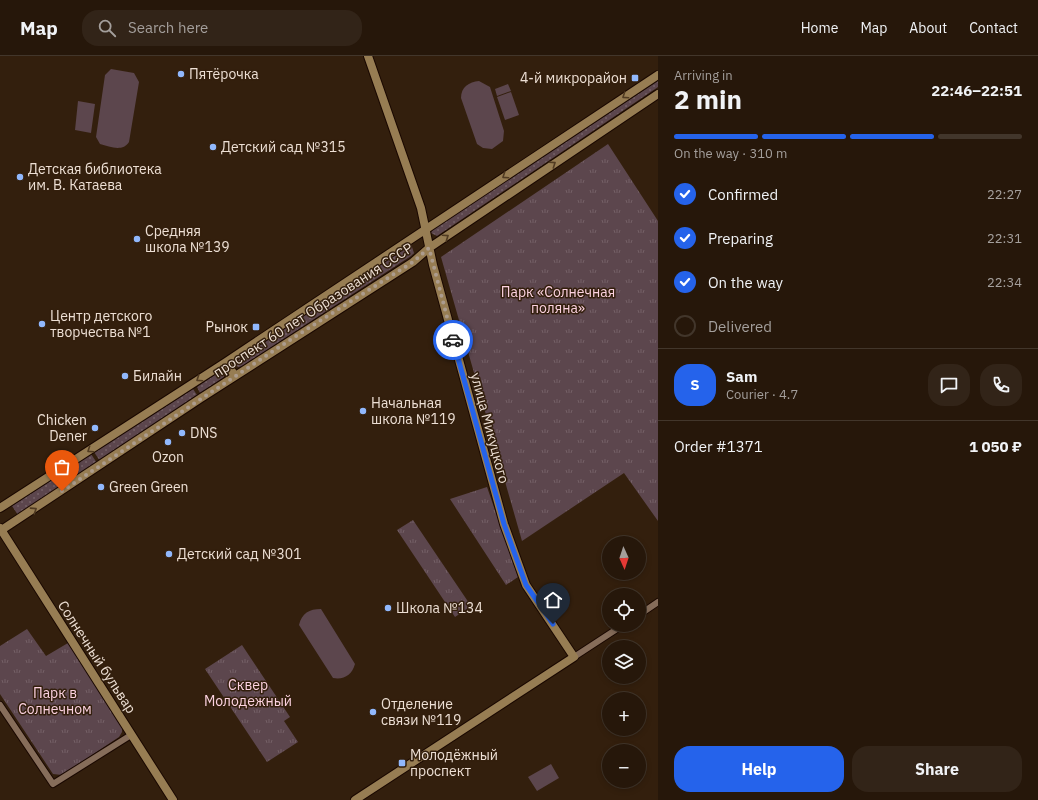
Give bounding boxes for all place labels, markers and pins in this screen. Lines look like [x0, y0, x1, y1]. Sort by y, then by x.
place label: Пятёрочка [189, 65, 259, 83]
marker: Пятёрочка [176, 69, 186, 79]
place label: 4-й микрорайон [520, 69, 627, 87]
marker: 4-й микрорайон [630, 73, 640, 83]
place label: Детский сад №315 [221, 138, 346, 156]
marker: Детский сад №315 [208, 142, 218, 152]
place label: Детская библиотека им. В. Катаева [28, 160, 162, 194]
marker: Детская библиотека им. В. Катаева [15, 172, 25, 182]
place label: Средняя школа №139 [145, 222, 230, 256]
marker: Средняя школа №139 [132, 234, 142, 244]
place label: Центр детского творчества №1 [50, 307, 153, 341]
place label: Рынок [206, 318, 248, 336]
marker: Центр детского творчества №1 [37, 319, 47, 329]
marker: Рынок [251, 322, 261, 332]
place label: Билайн [133, 367, 182, 385]
marker: Билайн [120, 371, 130, 381]
place label: Начальная школа №119 [371, 394, 456, 428]
marker: Начальная школа №119 [358, 406, 368, 416]
place label: Chicken Dener [37, 411, 87, 445]
marker: Chicken Dener [90, 423, 100, 433]
place label: DNS [190, 424, 217, 442]
marker: DNS [177, 428, 187, 438]
marker: Ozon [163, 437, 173, 447]
place label: Ozon [152, 448, 184, 466]
pin [45, 450, 79, 491]
place label: Green Green [109, 478, 189, 496]
marker: Green Green [96, 482, 106, 492]
place label: Детский сад №301 [177, 545, 302, 563]
marker: Детский сад №301 [164, 549, 174, 559]
pin [536, 583, 570, 624]
place label: Школа №134 [396, 599, 483, 617]
marker: Школа №134 [383, 603, 393, 613]
place label: Отделение связи №119 [381, 695, 461, 729]
marker: Отделение связи №119 [368, 707, 378, 717]
place label: Молодёжный проспект [410, 746, 498, 780]
marker: Молодёжный проспект [397, 758, 407, 768]

